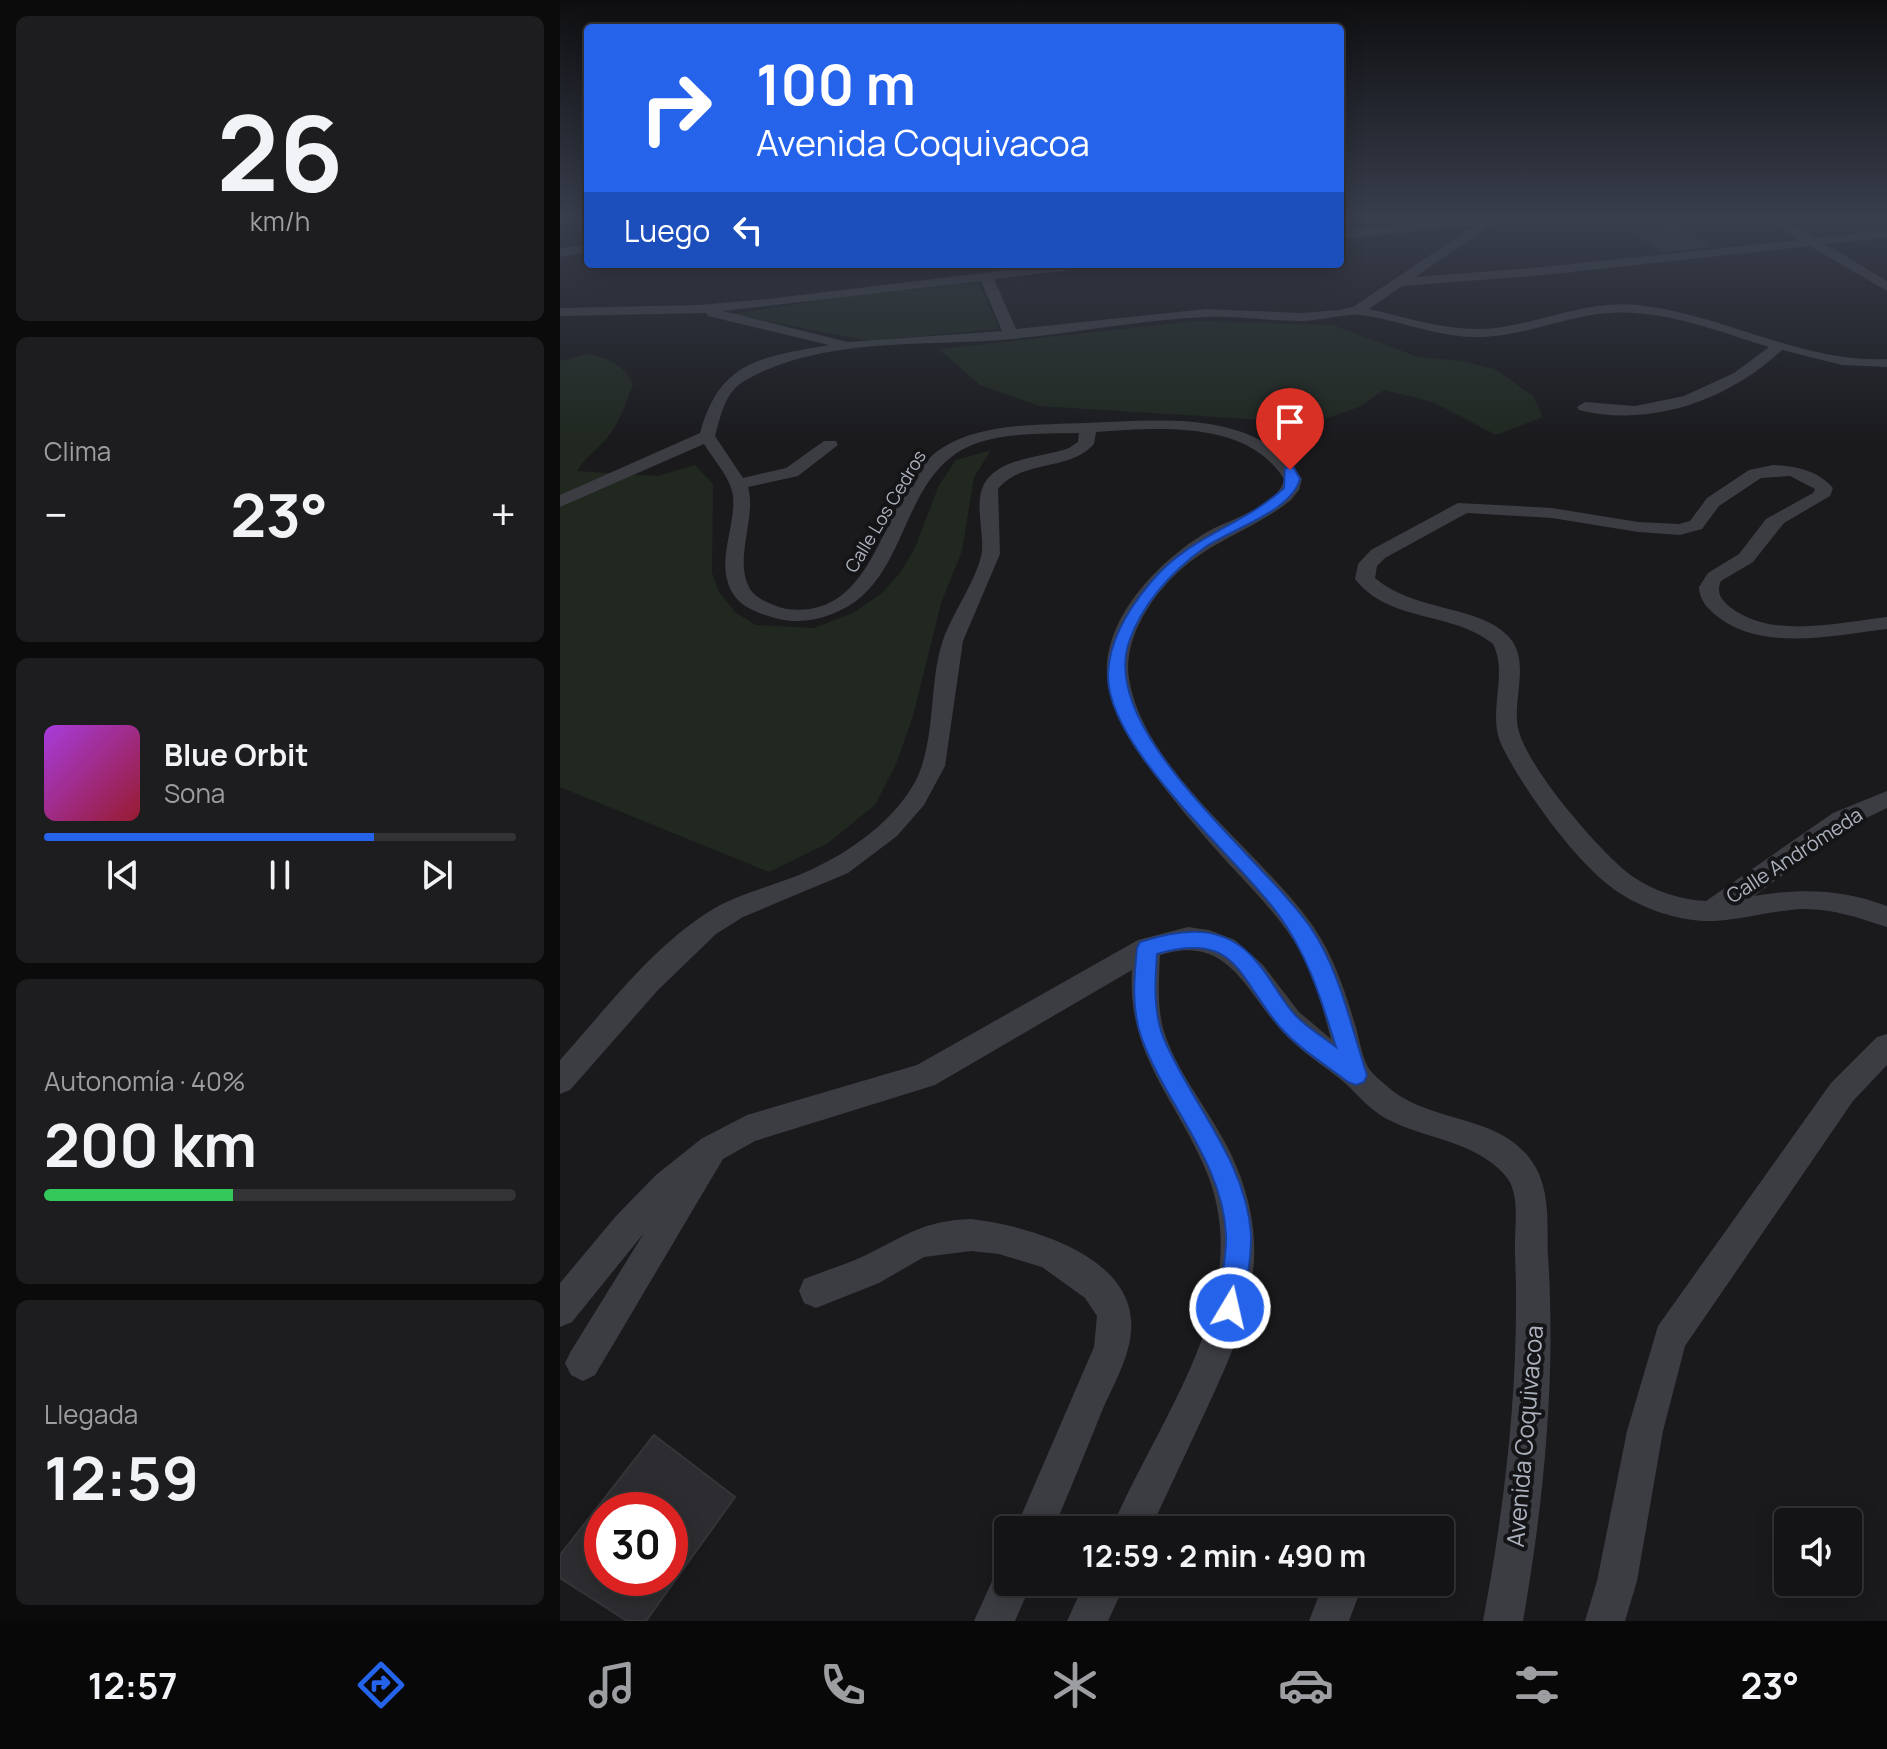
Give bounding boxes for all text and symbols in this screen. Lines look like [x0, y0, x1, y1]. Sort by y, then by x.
text: 100 m [756, 45, 916, 122]
icon: right [624, 56, 728, 160]
text: 26 [217, 80, 343, 222]
text: Avenida Coquivacoa [756, 118, 1090, 167]
text: km/h [250, 203, 310, 239]
icon: left [726, 208, 770, 252]
text: Luego [624, 210, 710, 251]
pin [1256, 388, 1324, 470]
icon: arrive [1268, 400, 1312, 444]
text: Clima [44, 433, 111, 469]
street label: Calle Los Cedros [839, 445, 931, 577]
text: 23° [230, 473, 328, 555]
text: − [44, 484, 68, 544]
text: + [491, 484, 516, 544]
text: Blue Orbit [164, 734, 309, 775]
text: Sona [164, 775, 225, 811]
street label: Calle Andrómeda [1721, 801, 1867, 909]
icon: previous [101, 853, 145, 897]
icon: pause [258, 853, 302, 897]
icon: next [415, 853, 459, 897]
text: Autonomía · 40% [44, 1063, 245, 1099]
text: 200 km [44, 1103, 257, 1185]
position arrow [1188, 1266, 1272, 1350]
street label: Avenida Coquivacoa [1498, 1324, 1550, 1548]
text: Llegada [44, 1396, 138, 1432]
text: 12:59 [44, 1436, 199, 1518]
speed limit sign: 30 [584, 1492, 688, 1596]
map controls [1774, 1508, 1862, 1596]
button: sound [1774, 1508, 1862, 1596]
text: 12:59 · 2 min · 490 m [1082, 1535, 1366, 1576]
icon: directions [353, 1657, 409, 1713]
icon: music [584, 1657, 640, 1713]
icon: phone [815, 1657, 871, 1713]
icon: climate [1047, 1657, 1103, 1713]
icon: car [1278, 1657, 1334, 1713]
icon: filters [1509, 1657, 1565, 1713]
text: 12:57 [88, 1661, 178, 1710]
text: 23° [1741, 1661, 1799, 1710]

